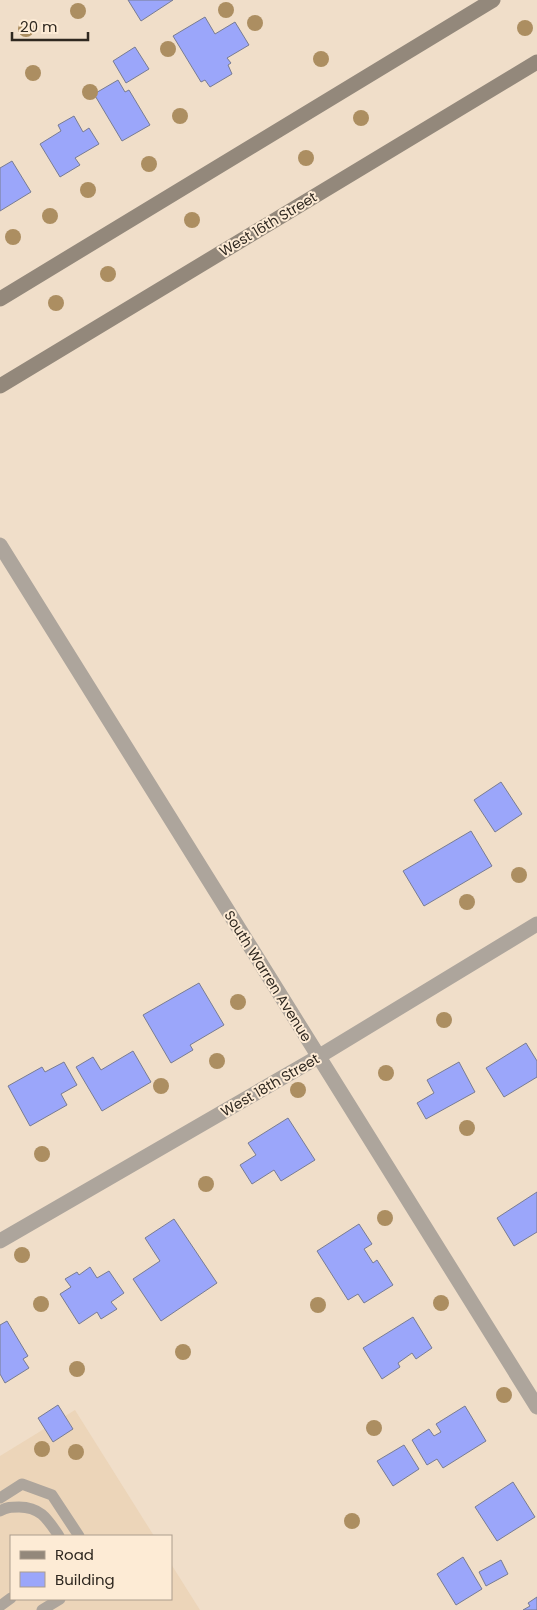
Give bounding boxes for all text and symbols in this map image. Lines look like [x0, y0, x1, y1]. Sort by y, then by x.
scale bar [12, 10, 89, 42]
text: 20 m [20, 16, 58, 37]
street label: West 16th Street [215, 187, 321, 261]
street label: South Warren Avenue [219, 906, 317, 1046]
street label: West 18th Street [217, 1049, 323, 1121]
legend [10, 1535, 172, 1600]
text: Road [55, 1544, 94, 1565]
text: Building [55, 1569, 115, 1590]

